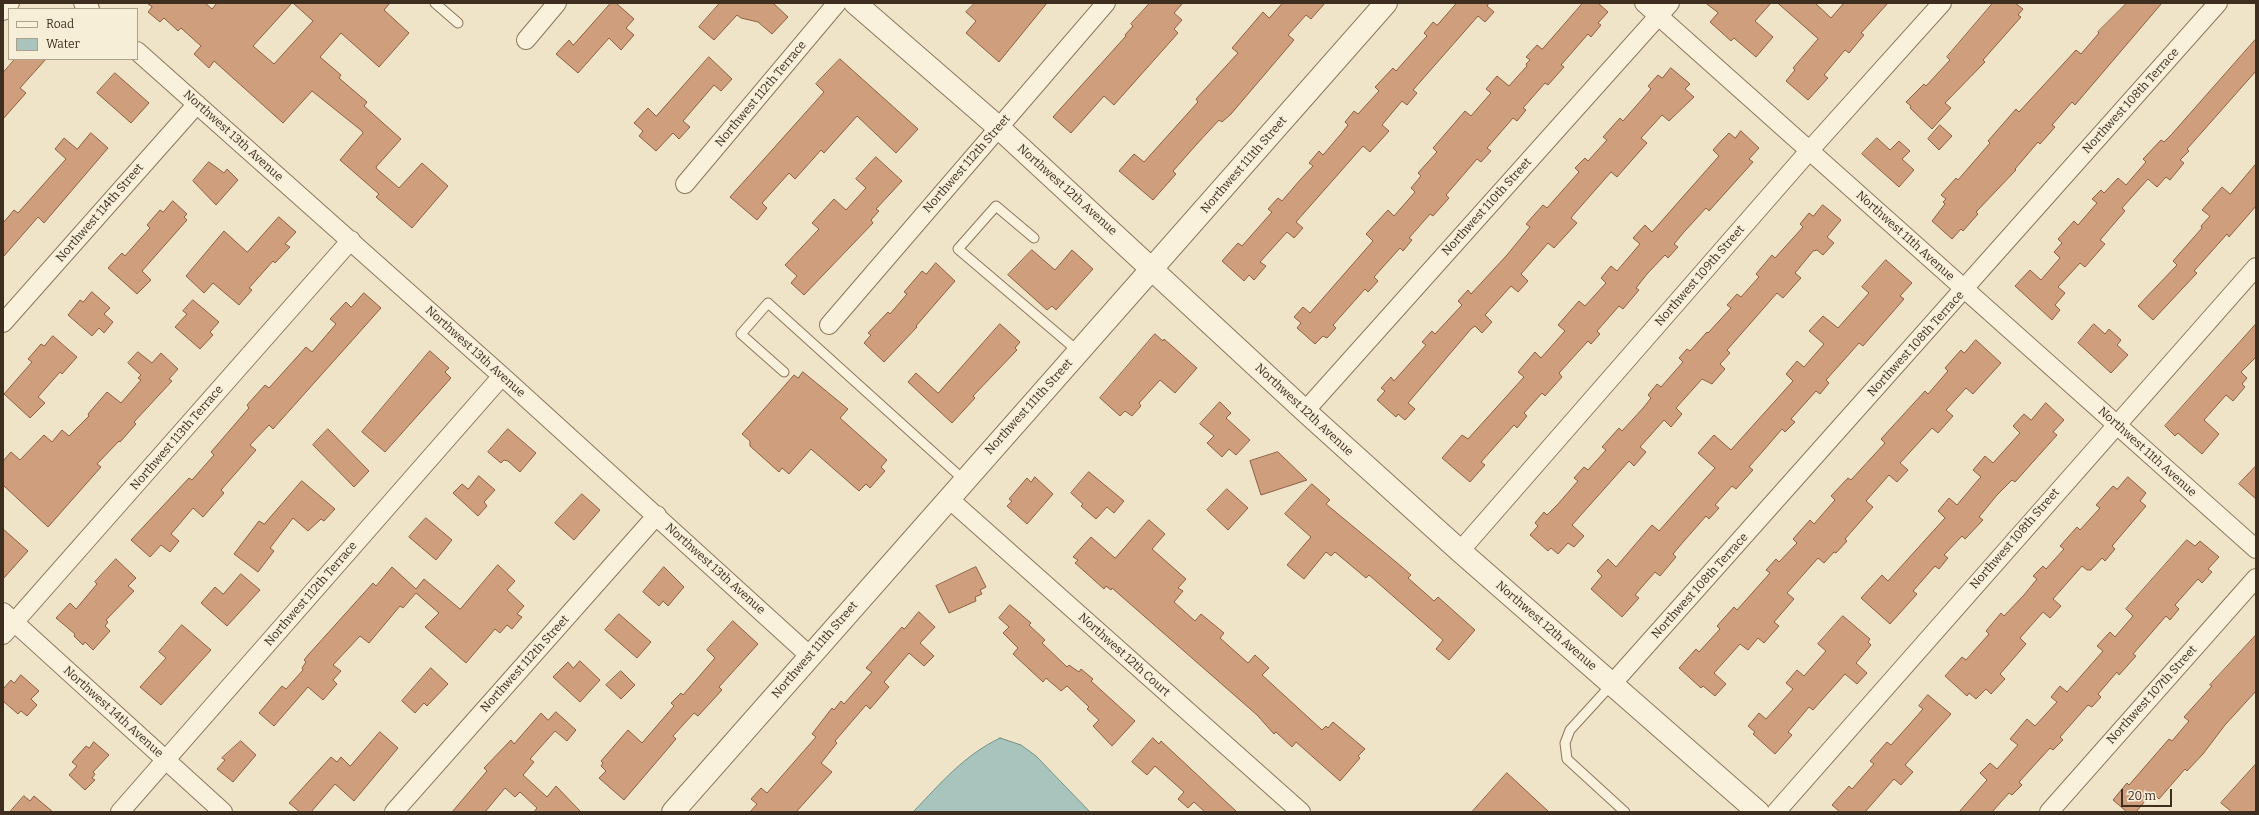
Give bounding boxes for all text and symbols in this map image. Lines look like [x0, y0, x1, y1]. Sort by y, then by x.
legend [8, 8, 138, 60]
text: Road [46, 17, 74, 31]
text: Water [46, 37, 80, 51]
street label: Northwest 112th Terrace [712, 38, 810, 150]
street label: Northwest 108th Terrace [2080, 45, 2182, 157]
street label: Northwest 13th Avenue [180, 87, 286, 185]
street label: Northwest 112th Street [920, 112, 1014, 216]
street label: Northwest 111th Street [1198, 114, 1290, 216]
street label: Northwest 12th Avenue [1014, 141, 1120, 239]
street label: Northwest 110th Street [1439, 155, 1535, 259]
street label: Northwest 114th Street [53, 161, 147, 265]
street label: Northwest 11th Avenue [1853, 188, 1957, 284]
street label: Northwest 109th Street [1652, 223, 1748, 329]
street label: Northwest 108th Terrace [1865, 288, 1967, 400]
street label: Northwest 13th Avenue [422, 303, 528, 401]
street label: Northwest 111th Street [982, 356, 1076, 458]
street label: Northwest 12th Avenue [1252, 361, 1356, 459]
street label: Northwest 113th Terrace [128, 383, 226, 493]
street label: Northwest 11th Avenue [2095, 404, 2199, 500]
street label: Northwest 108th Street [1967, 486, 2063, 592]
street label: Northwest 13th Avenue [662, 520, 768, 618]
street label: Northwest 108th Terrace [1649, 530, 1751, 642]
street label: Northwest 112th Terrace [262, 539, 360, 649]
street label: Northwest 12th Avenue [1493, 578, 1599, 674]
street label: Northwest 111th Street [769, 599, 861, 701]
street label: Northwest 12th Court [1075, 610, 1173, 700]
street label: Northwest 112th Street [478, 613, 572, 715]
street label: Northwest 107th Street [2104, 643, 2200, 747]
street label: Northwest 14th Avenue [60, 663, 166, 761]
scale bar [2123, 781, 2174, 807]
text: 20 m [2128, 789, 2156, 803]

